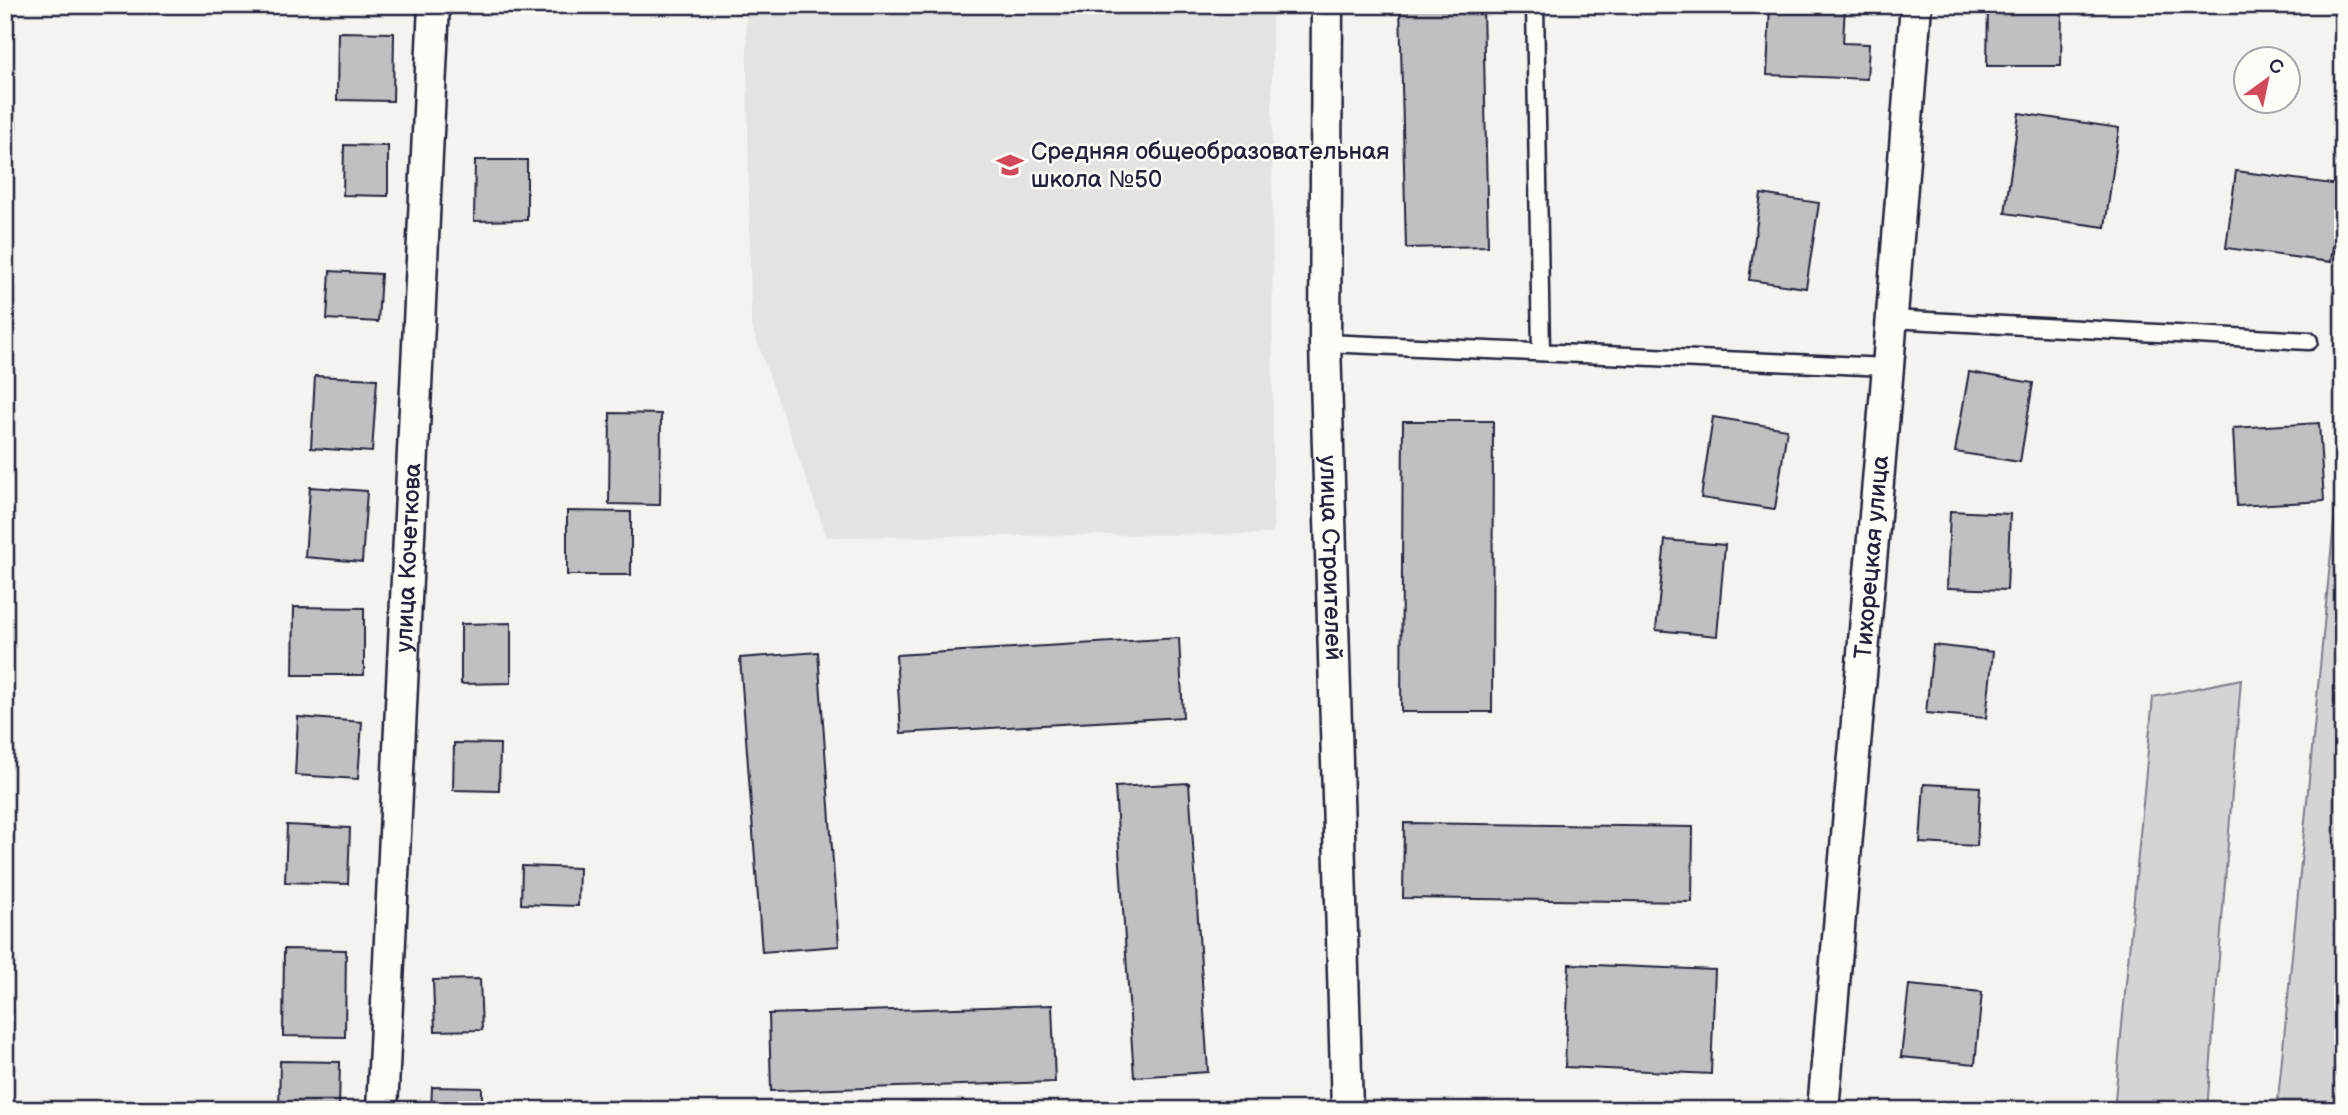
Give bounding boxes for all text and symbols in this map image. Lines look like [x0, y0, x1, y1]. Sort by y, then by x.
north arrow [2232, 46, 2302, 116]
text: С [2264, 54, 2287, 80]
place label: Средняя общеобразовательная школа №50 [1031, 137, 1390, 194]
school or university icon: Средняя общеобразовательная школа №50 [995, 150, 1025, 180]
street label: Тихорецкая улица [1849, 454, 1895, 660]
street label: улица Строителей [1313, 455, 1348, 661]
street label: улица Кочеткова [390, 462, 427, 653]

